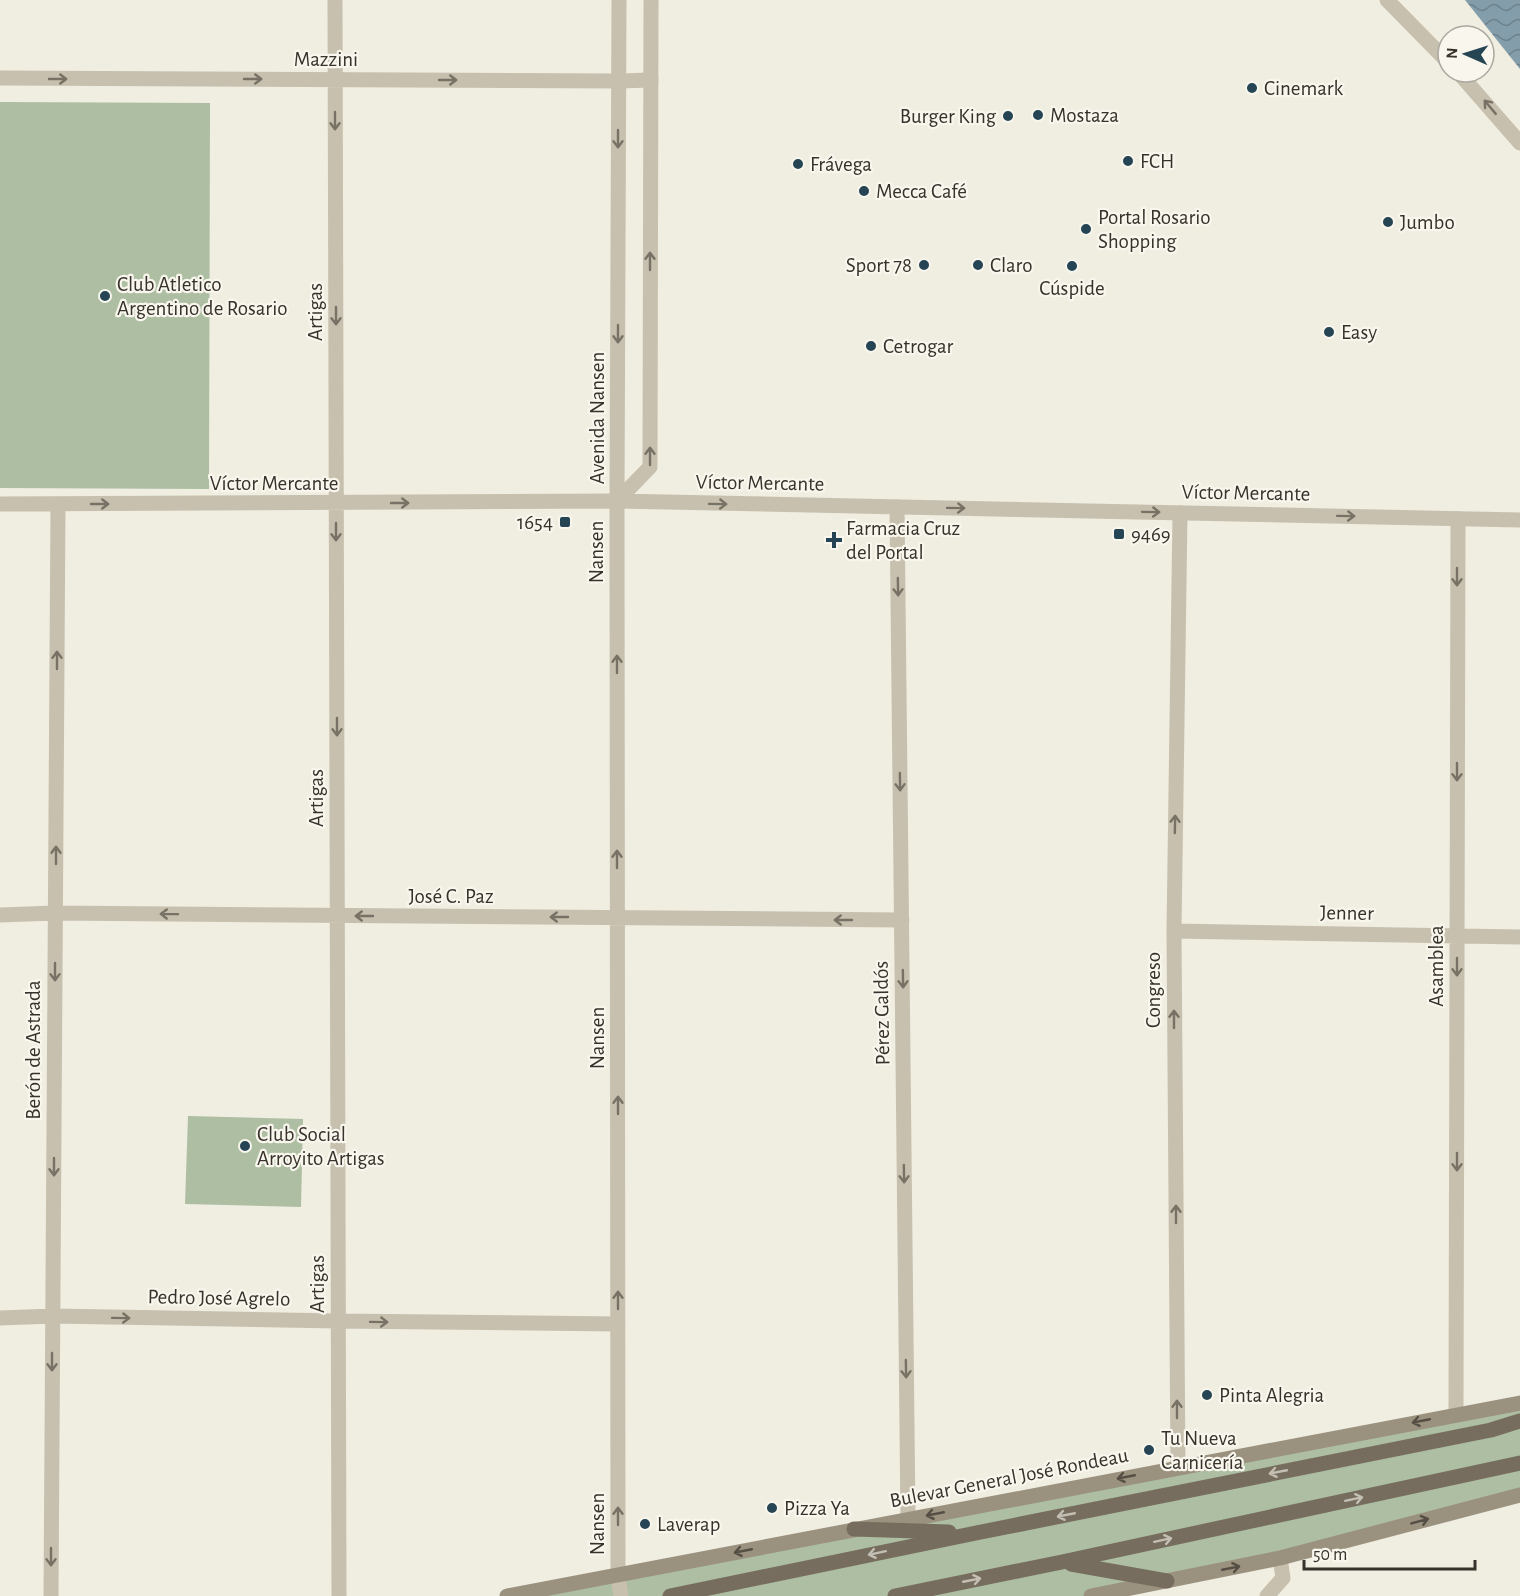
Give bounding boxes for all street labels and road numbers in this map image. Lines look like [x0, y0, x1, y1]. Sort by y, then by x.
street label: Mazzini [294, 49, 358, 70]
street label: Artigas [305, 283, 326, 341]
street label: Avenida Nansen [587, 352, 608, 484]
street label: Víctor Mercante [695, 471, 825, 495]
street label: Víctor Mercante [210, 473, 338, 494]
street label: Víctor Mercante [1181, 481, 1311, 505]
street label: Nansen [586, 521, 607, 583]
street label: Artigas [306, 769, 327, 827]
street label: José C. Paz [408, 886, 494, 907]
street label: Jenner [1320, 902, 1374, 924]
street label: Asamblea [1426, 925, 1447, 1007]
street label: Congreso [1143, 952, 1164, 1028]
street label: Pérez Galdós [871, 961, 893, 1065]
street label: Berón de Astrada [23, 980, 44, 1120]
street label: Nansen [587, 1007, 608, 1069]
street label: Artigas [307, 1255, 328, 1313]
street label: Pedro José Agrelo [147, 1286, 291, 1310]
street label: Bulevar General José Rondeau [888, 1444, 1130, 1511]
street label: Nansen [587, 1493, 608, 1555]

